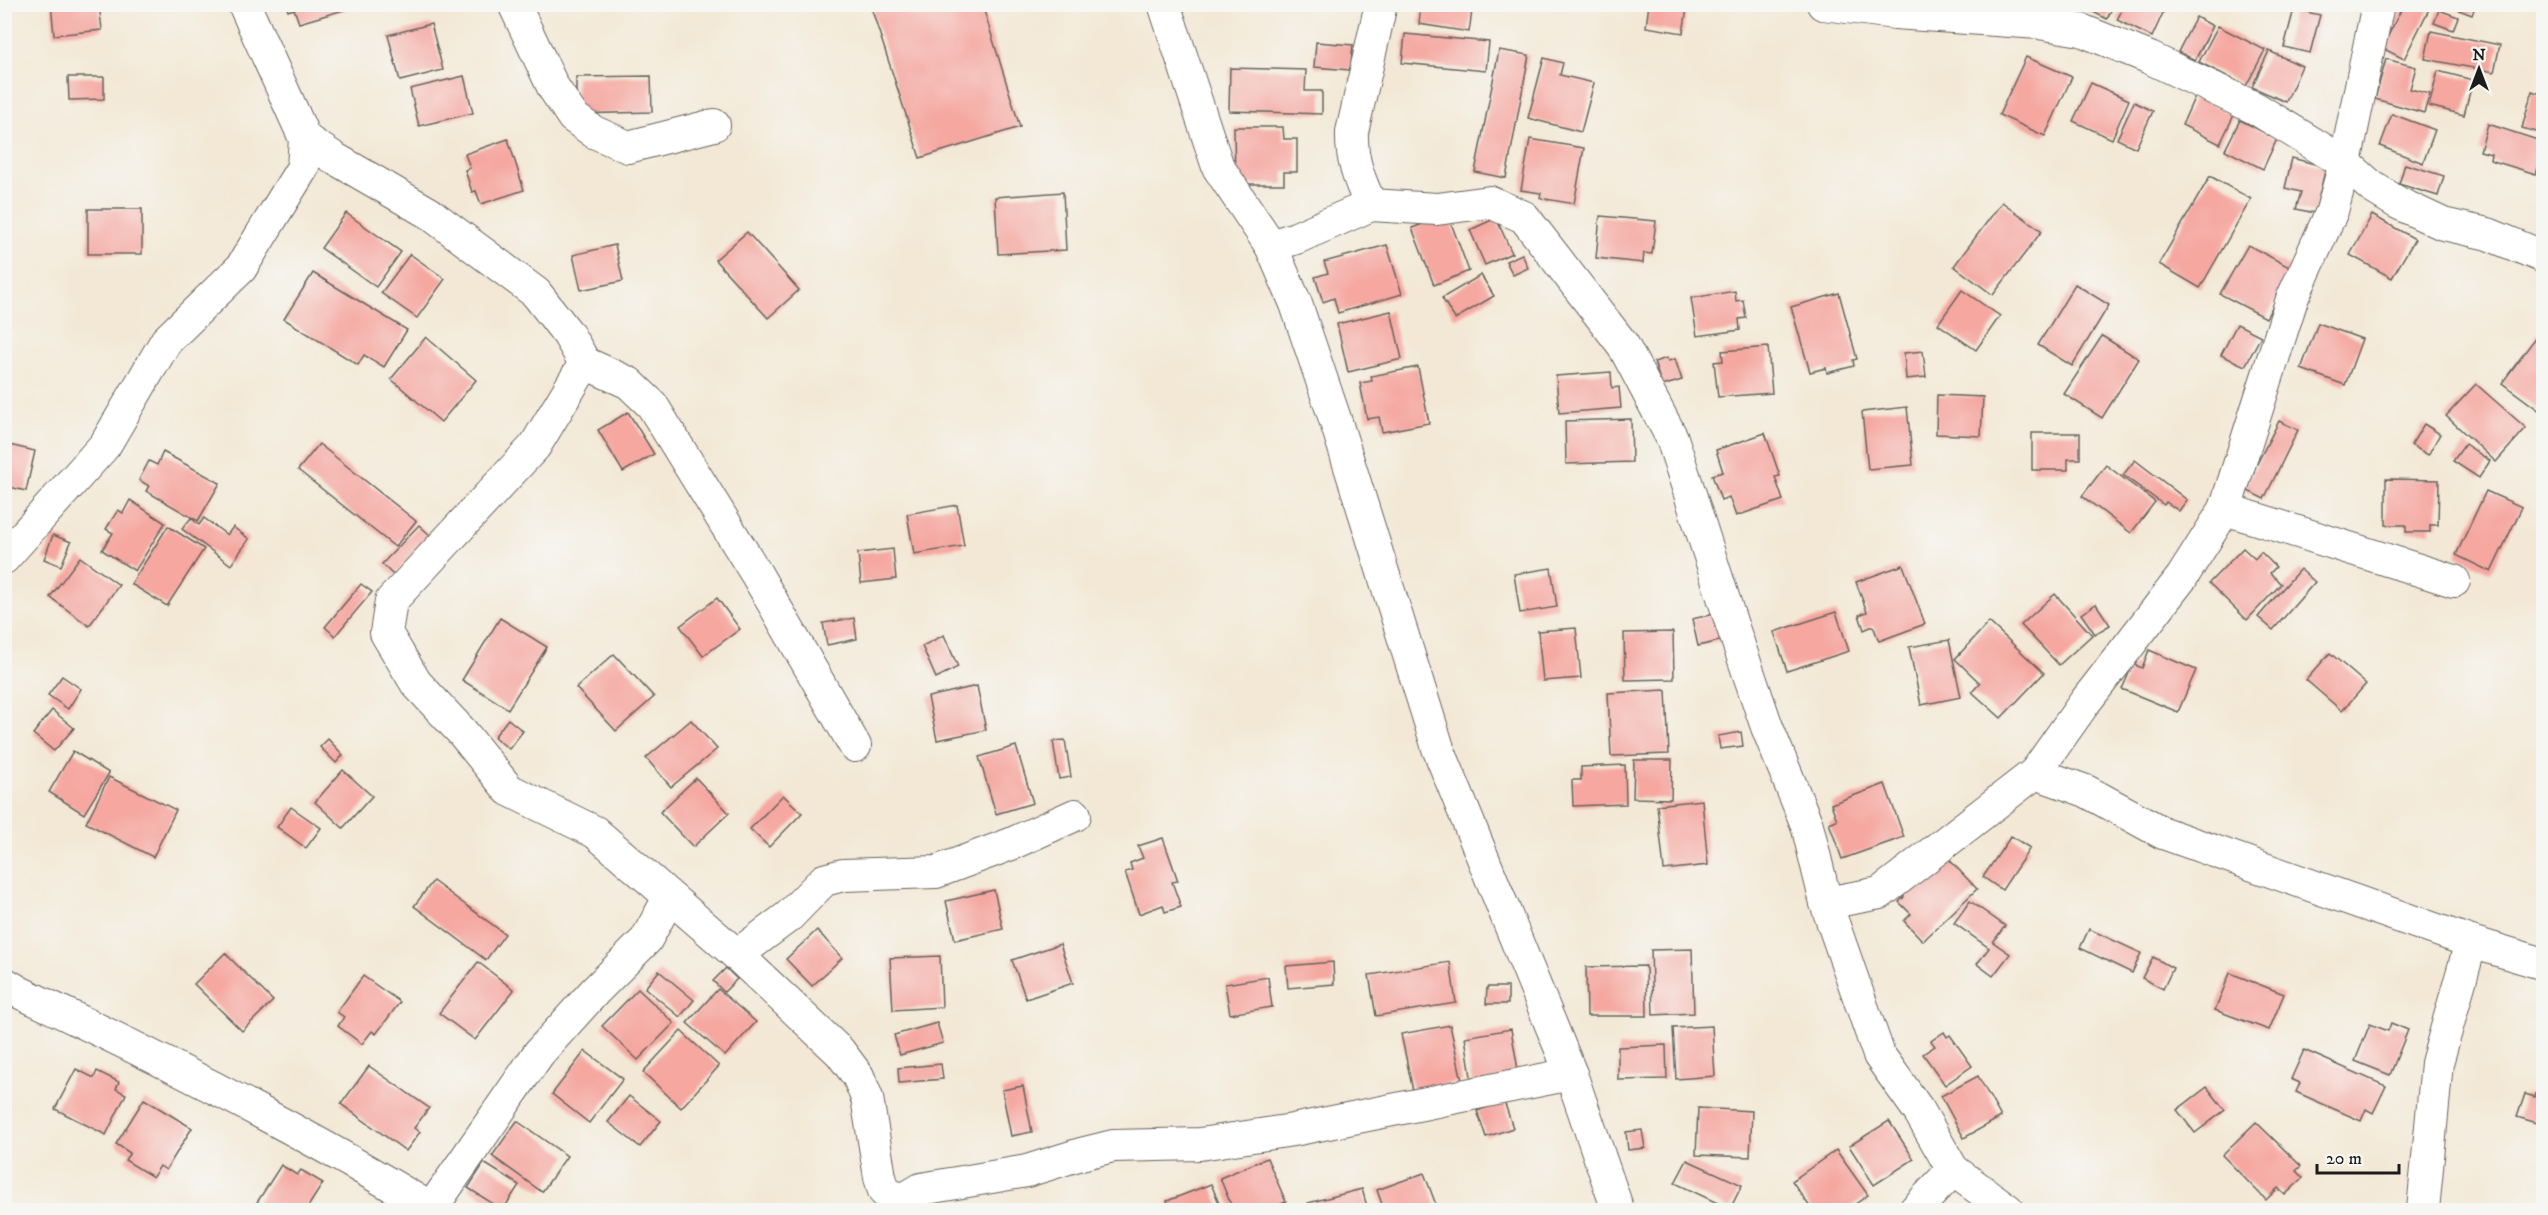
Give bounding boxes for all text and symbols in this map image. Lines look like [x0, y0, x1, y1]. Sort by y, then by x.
north arrow [2449, 39, 2509, 99]
text: N [2472, 45, 2486, 65]
scale bar [2317, 1137, 2400, 1175]
text: 20 m [2326, 1148, 2362, 1170]

